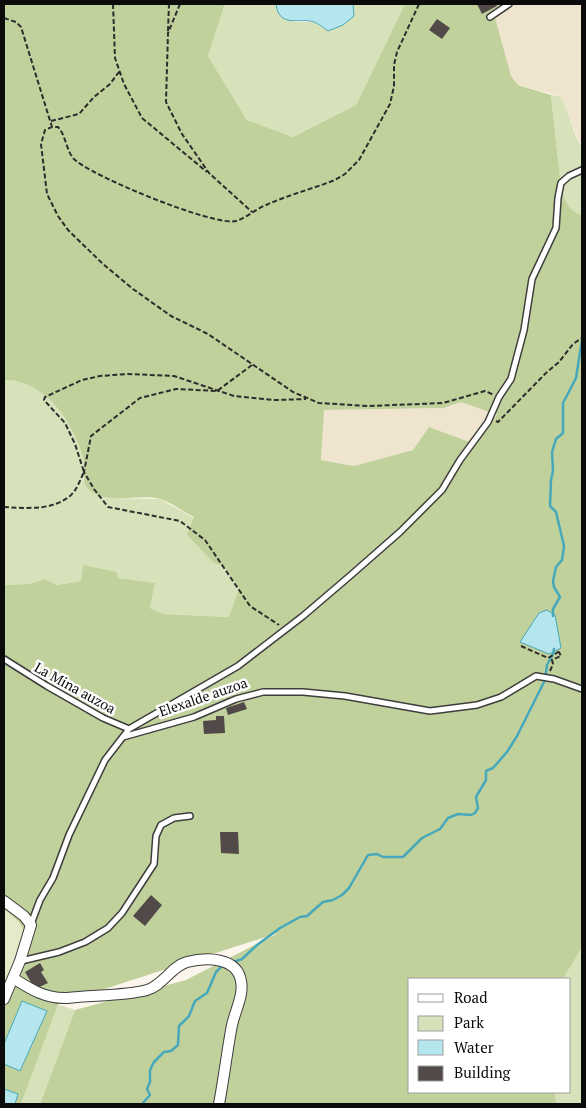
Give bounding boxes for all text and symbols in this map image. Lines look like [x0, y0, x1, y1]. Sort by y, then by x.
street label: La Mina auzoa [31, 657, 119, 718]
street label: Elexalde auzoa [156, 672, 250, 721]
legend [408, 978, 571, 1093]
text: Road [454, 987, 487, 1007]
text: Park [454, 1012, 484, 1032]
text: Water [454, 1037, 494, 1057]
text: Building [454, 1062, 512, 1082]

